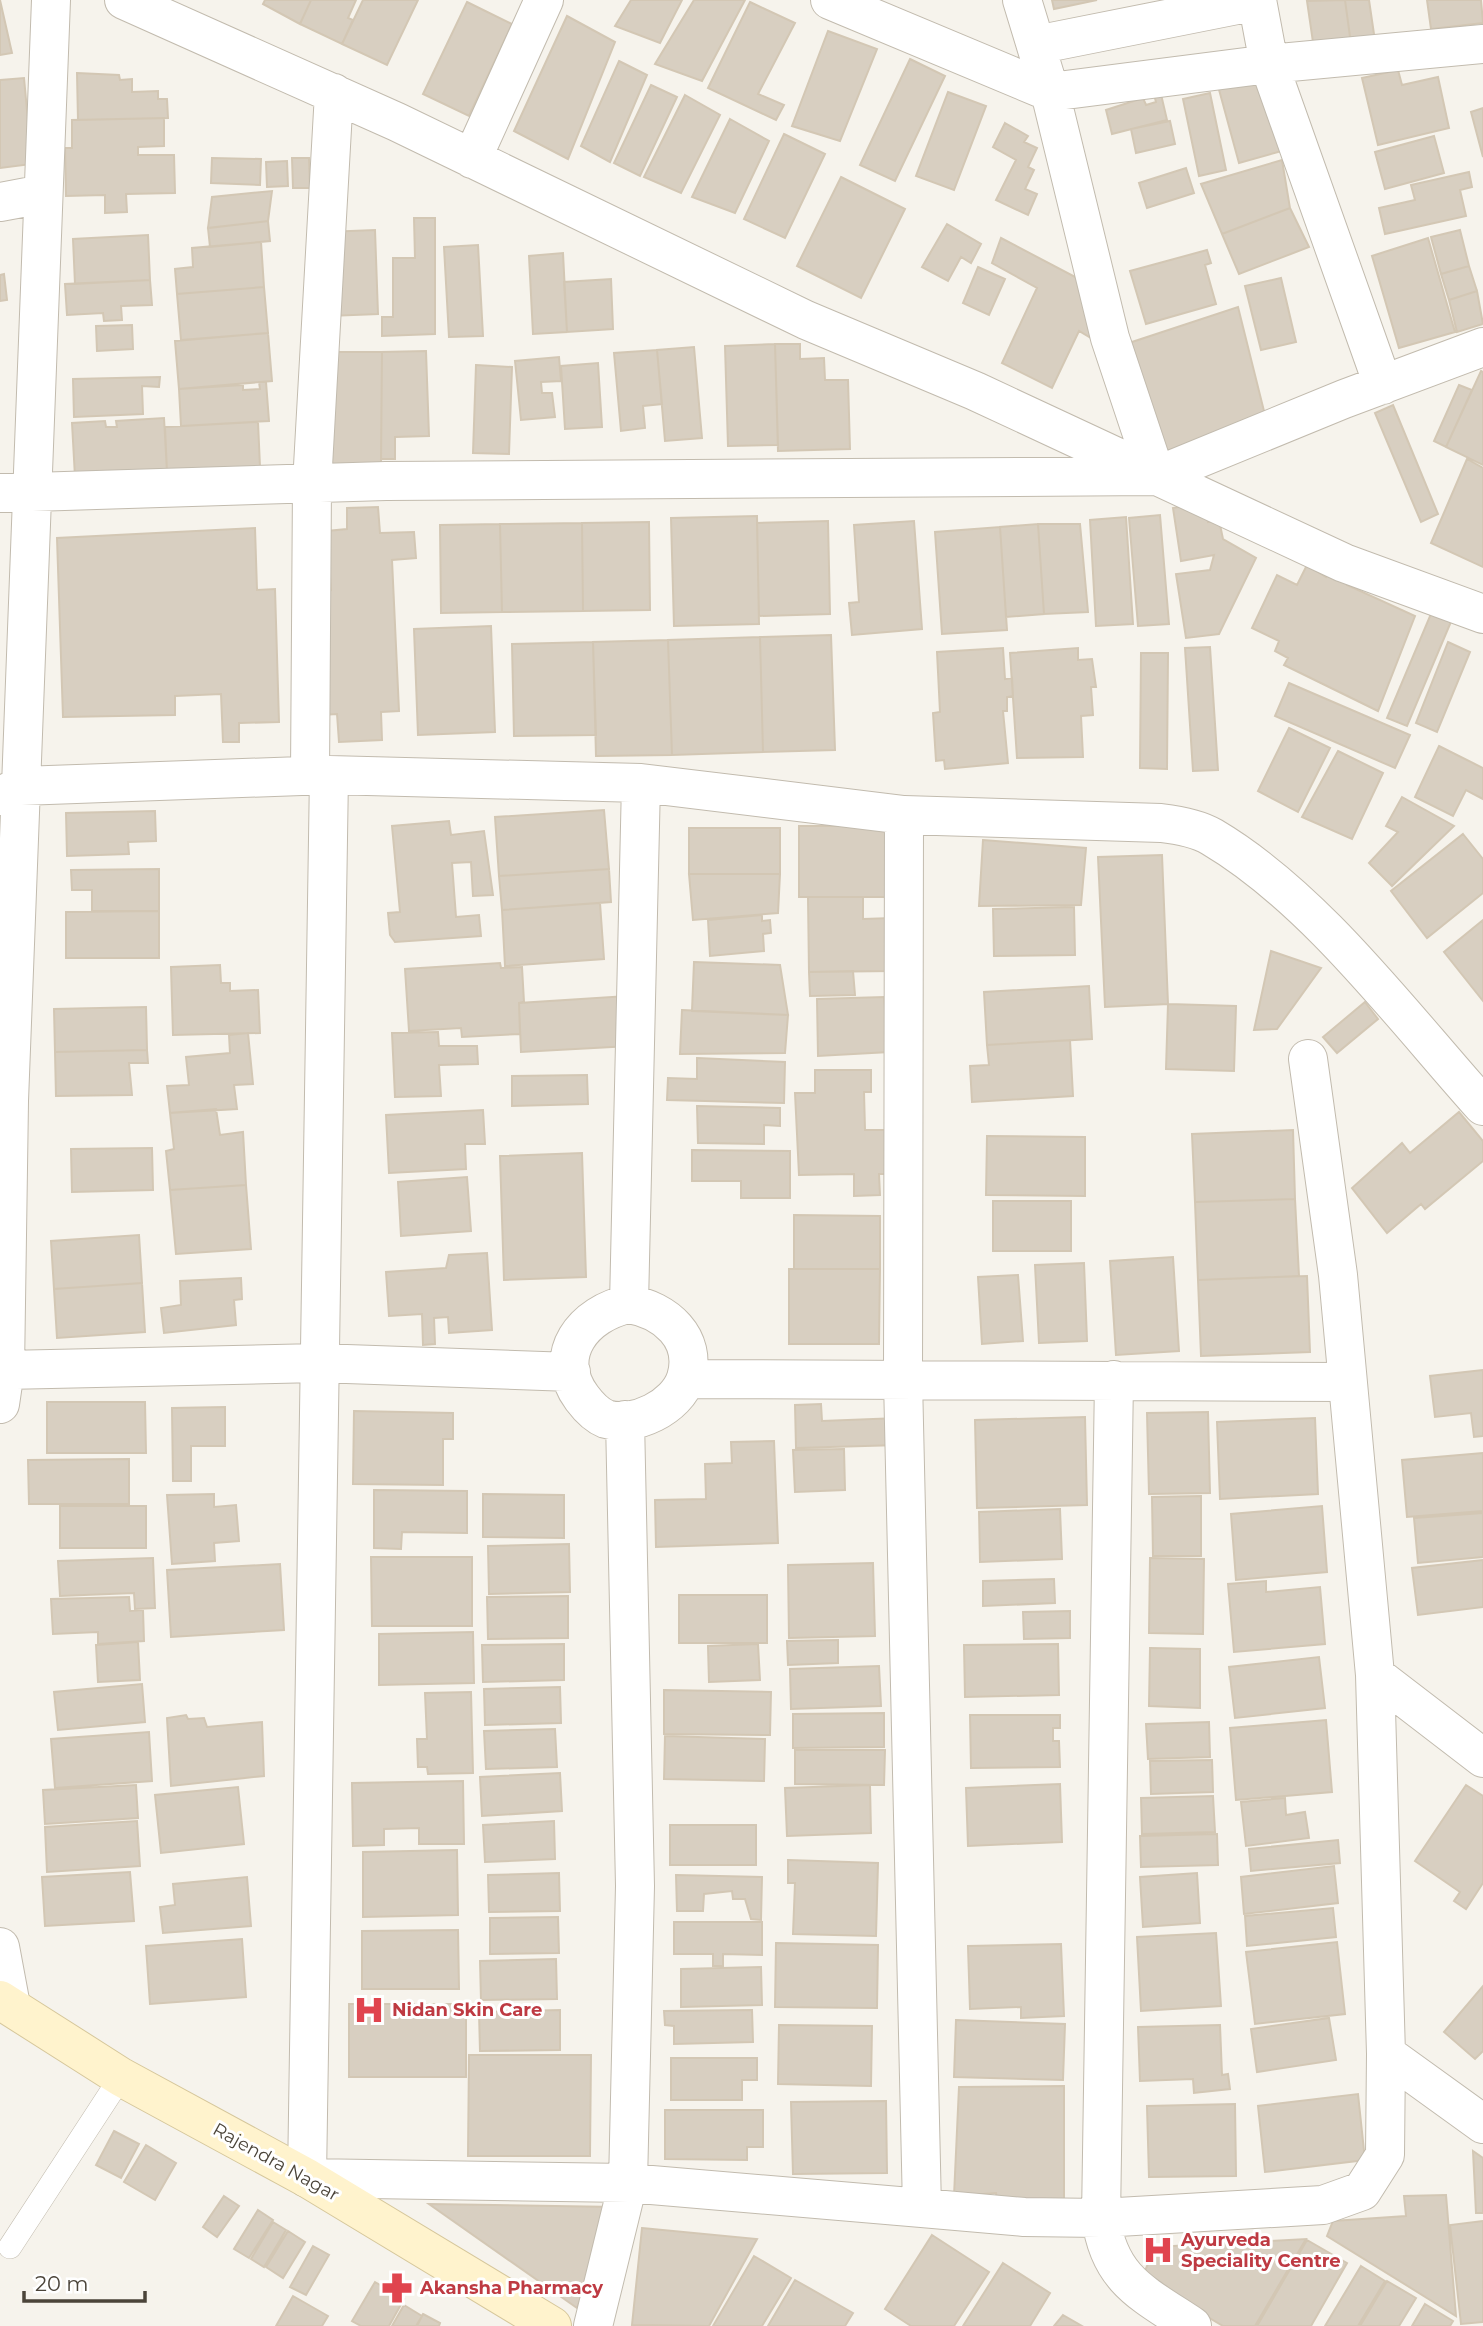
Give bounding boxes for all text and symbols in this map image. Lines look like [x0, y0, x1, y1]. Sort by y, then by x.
hospital icon: Nidan Skin Care [352, 1993, 386, 2027]
place label: Nidan Skin Care [392, 1999, 542, 2021]
street label: Rajendra Nagar [209, 2118, 343, 2206]
place label: Ayurveda Speciality Centre [1180, 2229, 1341, 2272]
hospital icon: Ayurveda Speciality Centre [1141, 2233, 1175, 2267]
scale bar [24, 2260, 145, 2304]
text: 20 m [35, 2271, 89, 2296]
pharmacy icon: Akansha Pharmacy [380, 2271, 414, 2305]
place label: Akansha Pharmacy [419, 2277, 603, 2299]

